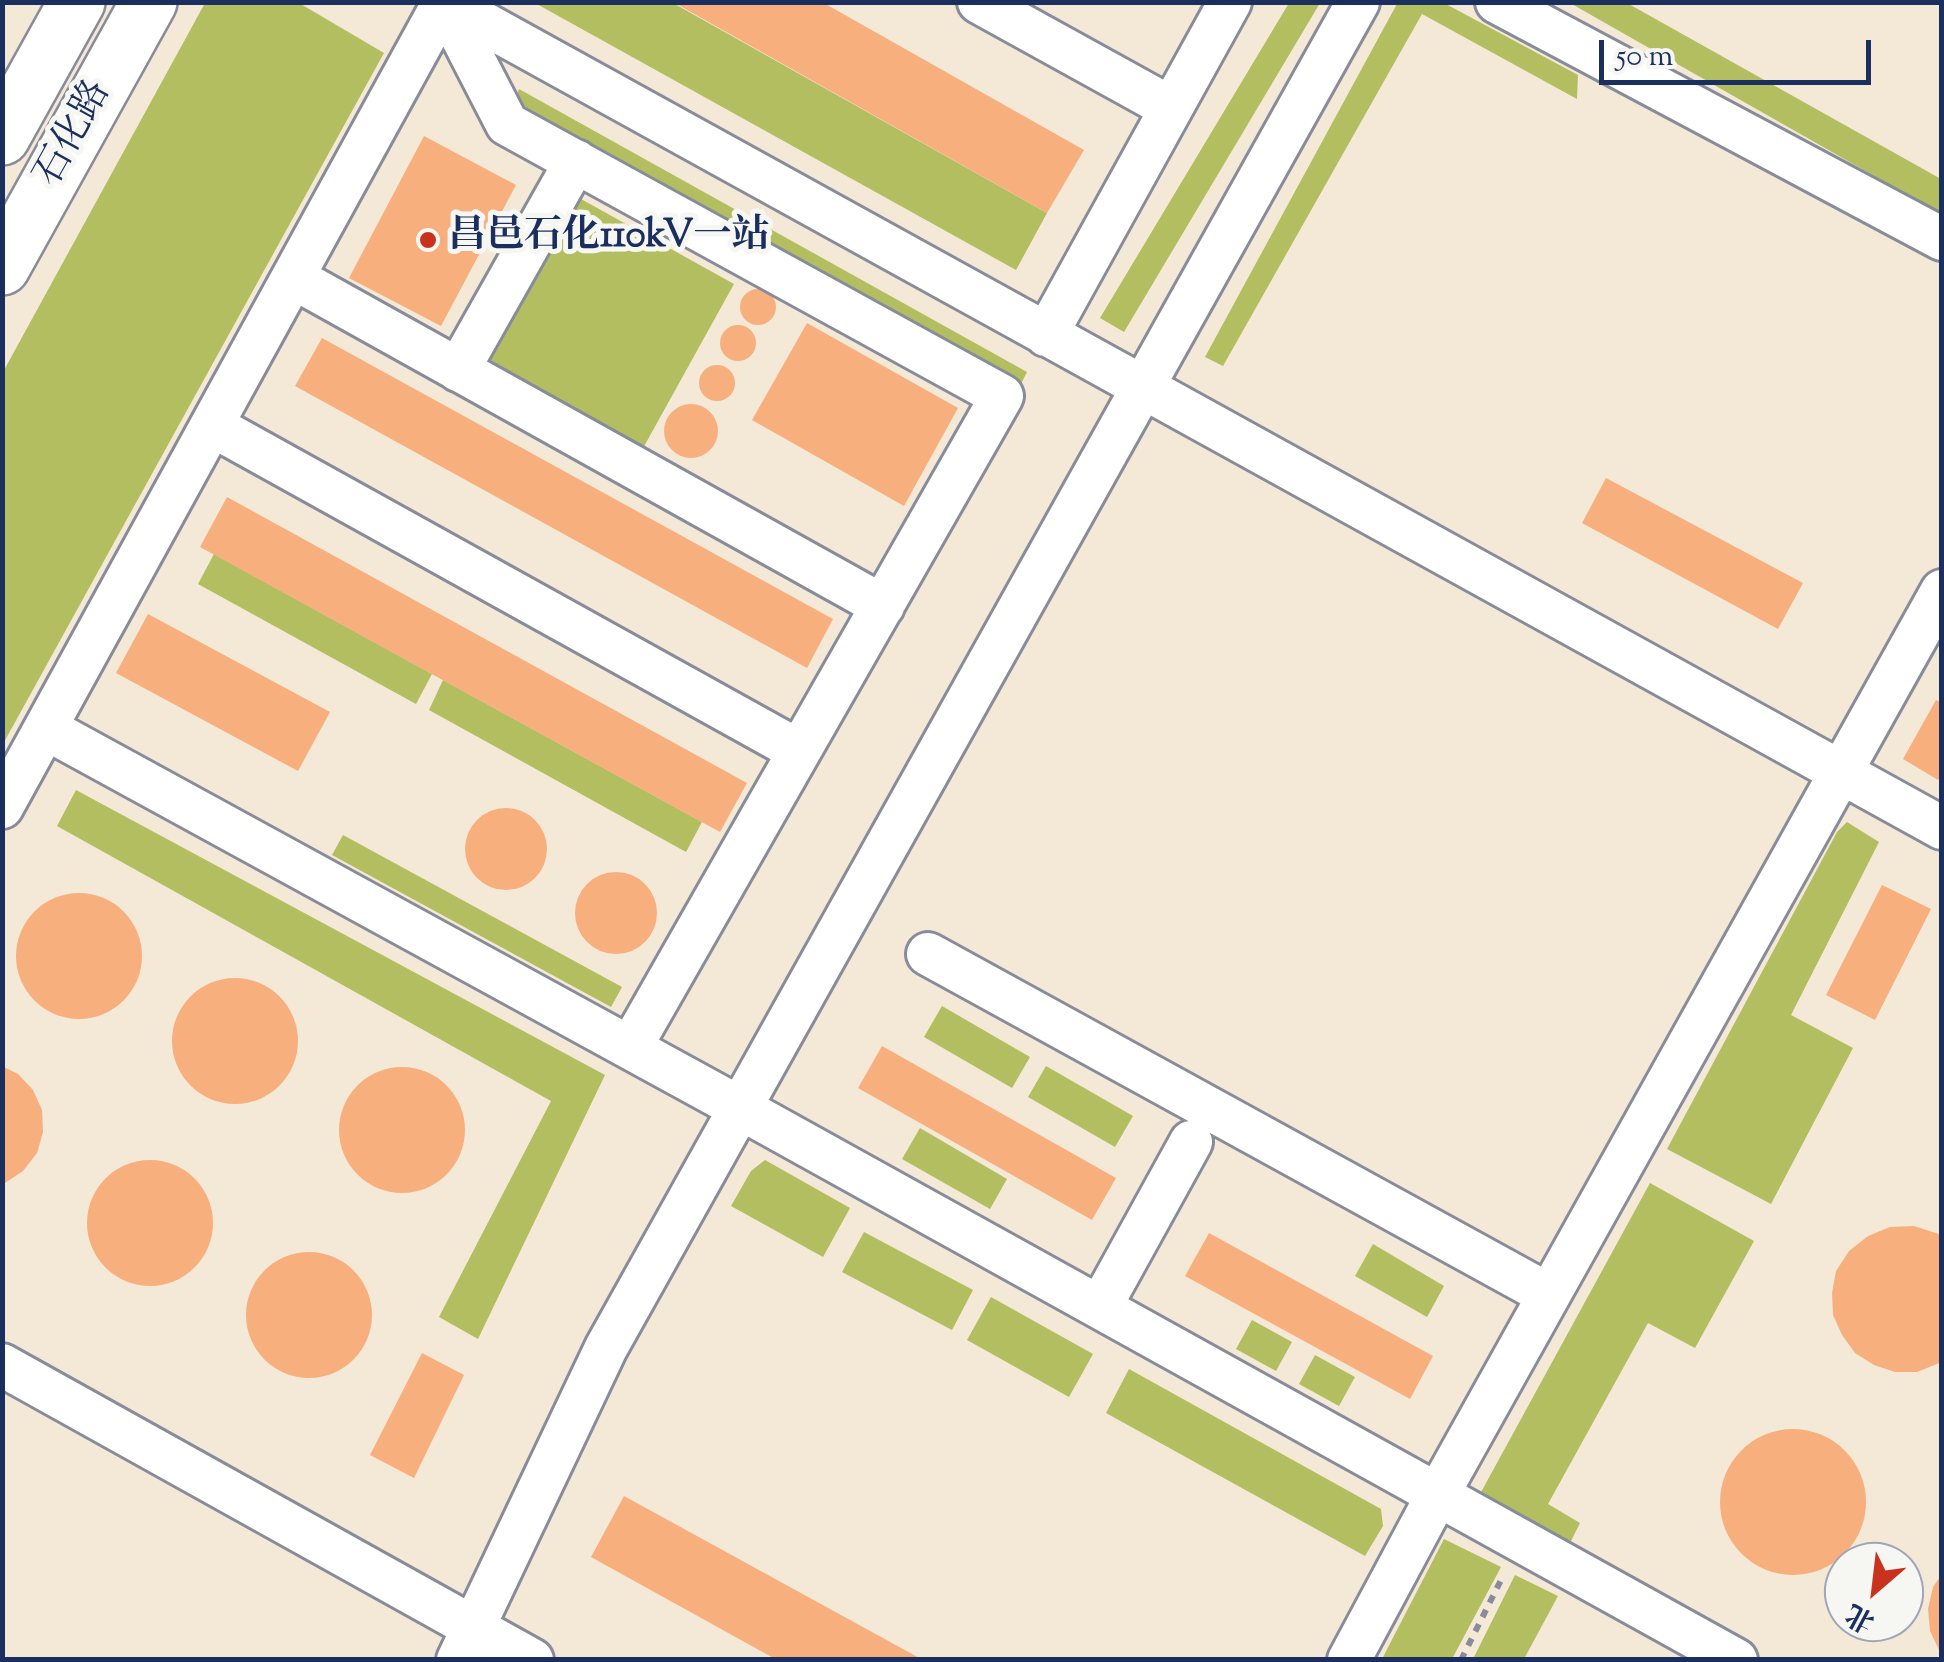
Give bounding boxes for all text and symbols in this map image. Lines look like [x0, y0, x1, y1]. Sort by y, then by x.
scale bar [1604, 20, 1876, 82]
text: 50 m [1616, 36, 1673, 79]
street label: 石化路 [28, 74, 124, 196]
place label: 昌邑石化110kV一站 [448, 217, 769, 263]
marker: 昌邑石化110kV一站 [417, 229, 439, 251]
north arrow [1824, 1542, 1924, 1642]
text: 北 [1839, 1592, 1883, 1641]

